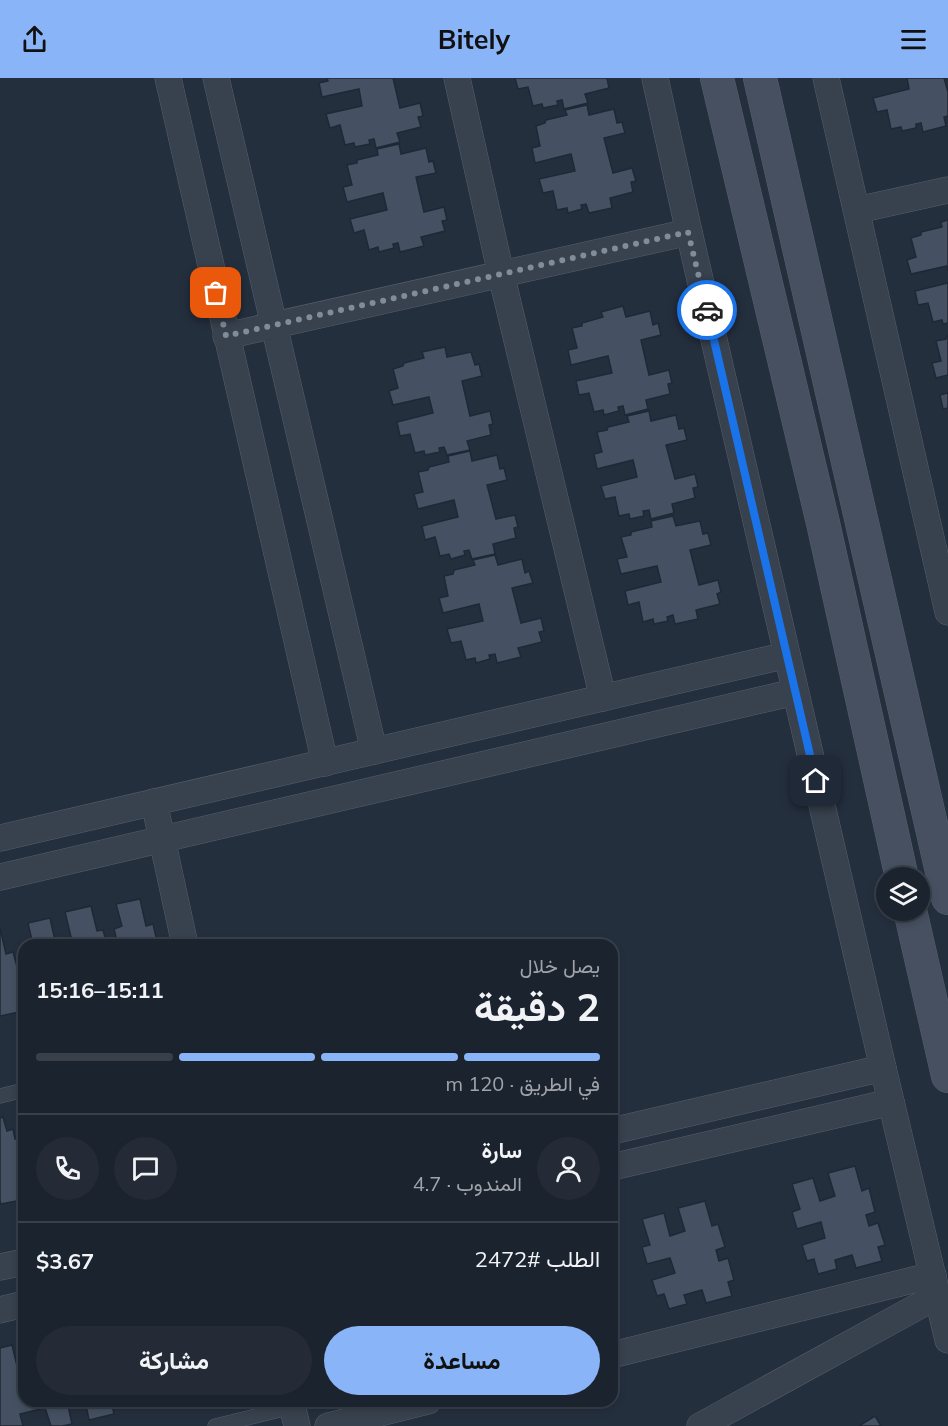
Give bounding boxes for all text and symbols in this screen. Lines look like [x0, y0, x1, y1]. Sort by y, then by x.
text: Bitely [438, 22, 510, 56]
icon: share [18, 23, 51, 56]
icon: menu [897, 23, 930, 56]
pin [190, 267, 241, 318]
icon: bag [199, 276, 232, 309]
courier [677, 280, 737, 340]
icon: car [691, 294, 724, 327]
pin [790, 755, 841, 806]
icon: home [799, 764, 832, 797]
map controls [876, 867, 930, 921]
button: layers [876, 867, 930, 921]
text: يصل خلال [520, 953, 600, 978]
text: 15:11–15:16 [36, 976, 164, 1004]
text: 2 دقيقة [474, 982, 600, 1031]
text: في الطريق · 120 m [446, 1071, 600, 1096]
text: سارة [481, 1136, 522, 1164]
button: phone [36, 1137, 99, 1200]
button: chat [114, 1137, 177, 1200]
button: person [537, 1137, 600, 1200]
text: المندوب · 4.7 [413, 1171, 522, 1196]
text: الطلب #2472 [475, 1245, 600, 1273]
text: $3.67 [36, 1247, 94, 1275]
button: مشاركة [36, 1326, 312, 1395]
button: مساعدة [324, 1326, 600, 1395]

